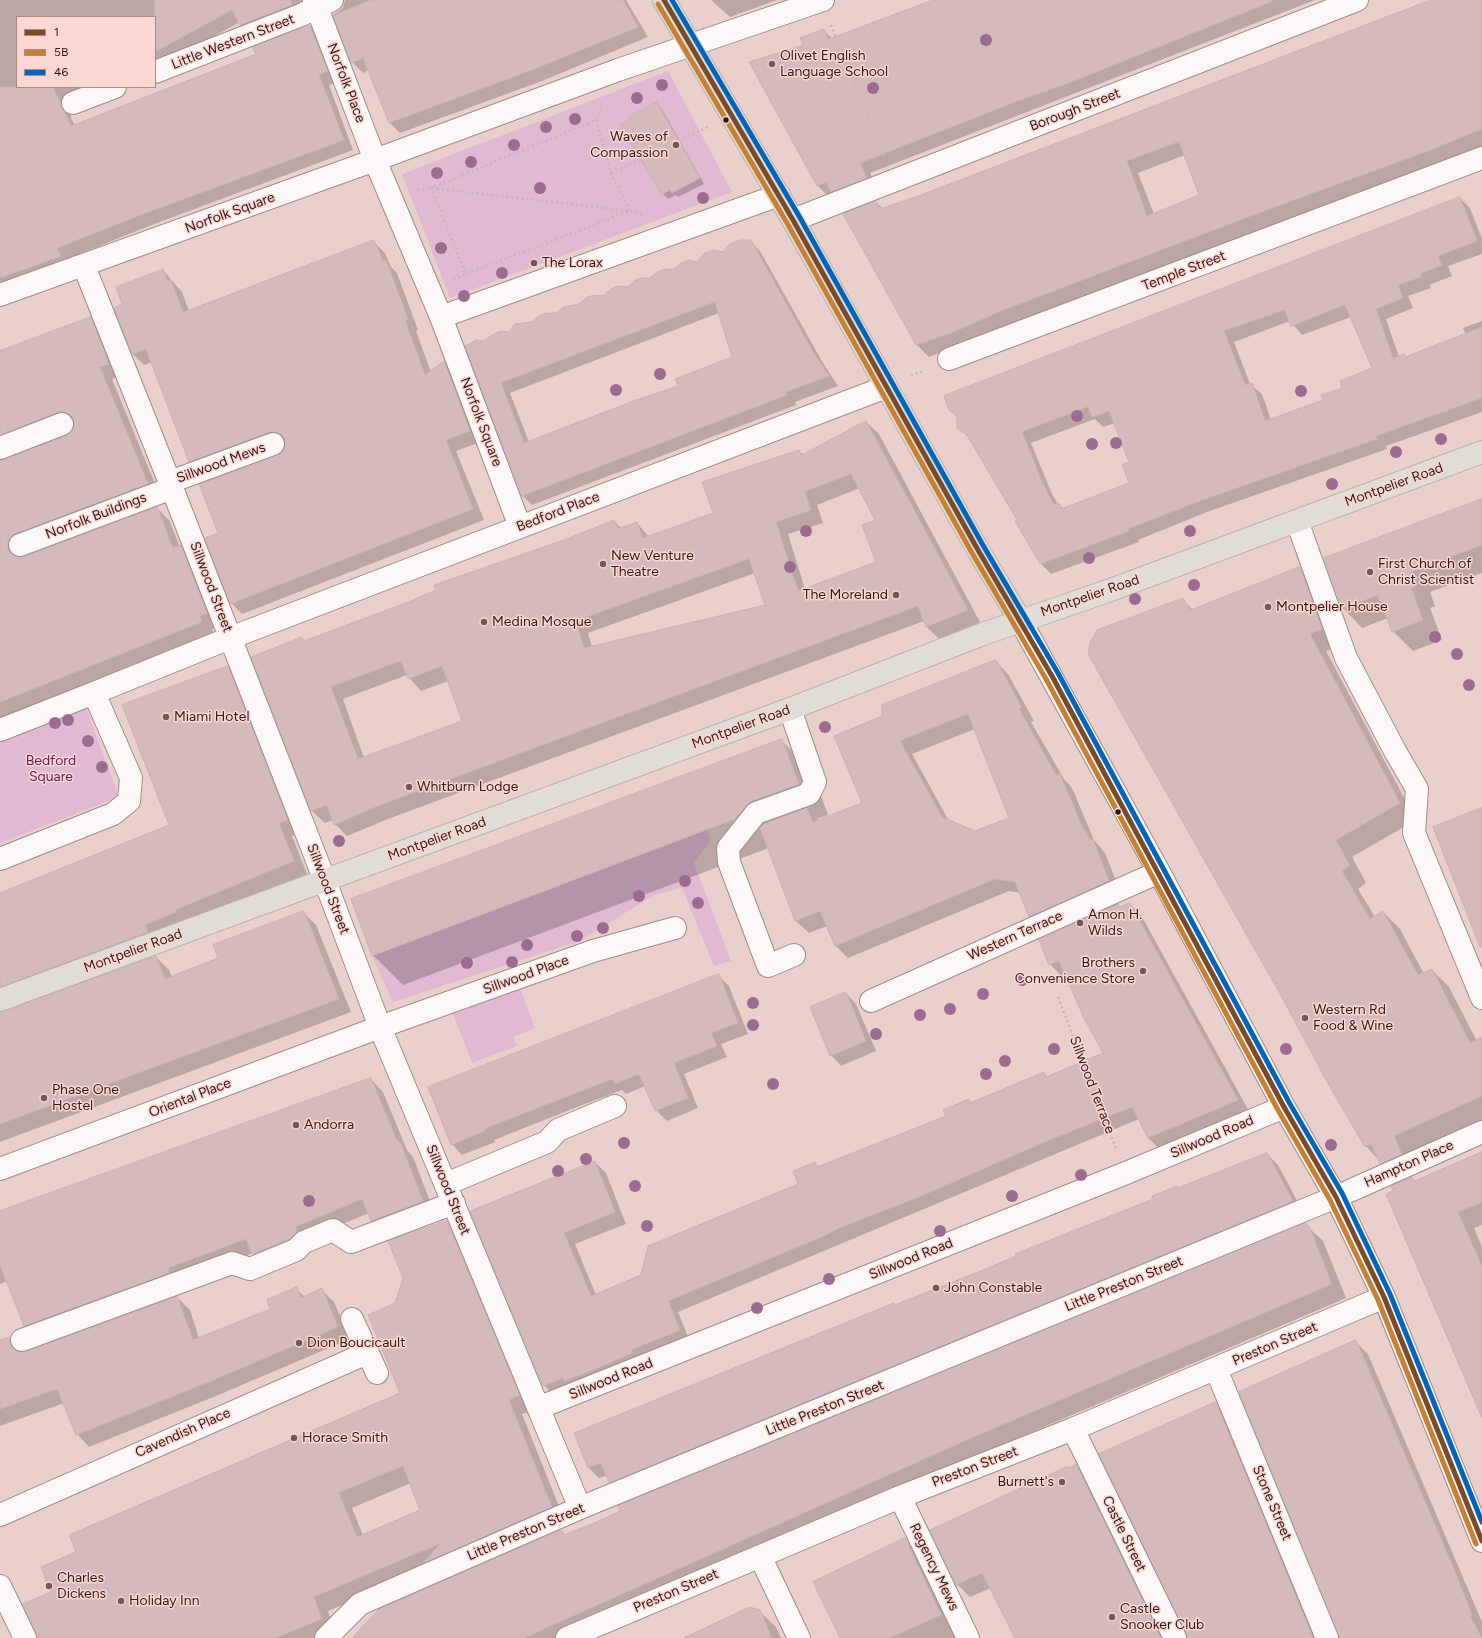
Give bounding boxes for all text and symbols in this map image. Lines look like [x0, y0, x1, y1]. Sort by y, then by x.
street label: Little Western Street [169, 11, 297, 73]
legend [16, 16, 156, 88]
text: 1 [54, 25, 59, 39]
street label: Norfolk Place [323, 41, 369, 125]
text: 5B [54, 45, 68, 59]
place label: Olivet English Language School [780, 48, 888, 80]
marker: Olivet English Language School [767, 59, 777, 69]
text: 46 [54, 65, 68, 79]
street label: Borough Street [1027, 85, 1123, 135]
unlabelled marker [721, 115, 731, 125]
place label: Waves of Compassion [590, 129, 668, 162]
marker: Waves of Compassion [671, 140, 681, 150]
street label: Norfolk Square [183, 189, 277, 237]
street label: Temple Street [1140, 247, 1228, 295]
place label: The Lorax [542, 255, 603, 271]
marker: The Lorax [529, 258, 539, 268]
street label: Norfolk Square [456, 375, 506, 469]
street label: Sillwood Mews [174, 439, 268, 487]
street label: Montpelier Road [1343, 459, 1445, 511]
street label: Bedford Place [514, 488, 602, 536]
street label: Norfolk Buildings [43, 489, 149, 543]
street label: Sillwood Street [186, 539, 236, 635]
place label: New Venture Theatre [611, 548, 694, 580]
place label: First Church of Christ Scientist [1378, 556, 1474, 588]
marker: New Venture Theatre [598, 559, 608, 569]
marker: First Church of Christ Scientist [1365, 567, 1375, 577]
street label: Montpelier Road [1038, 571, 1142, 621]
place label: The Moreland [803, 587, 888, 603]
marker: The Moreland [891, 590, 901, 600]
place label: Montpelier House [1276, 599, 1388, 615]
marker: Montpelier House [1263, 602, 1273, 612]
place label: Medina Mosque [492, 614, 591, 630]
marker: Medina Mosque [479, 617, 489, 627]
street label: Montpelier Road [690, 701, 792, 753]
place label: Miami Hotel [174, 709, 249, 725]
marker: Miami Hotel [161, 712, 171, 722]
park label: Bedford Square [26, 753, 76, 786]
place label: Whitburn Lodge [417, 779, 518, 795]
marker: Whitburn Lodge [404, 782, 414, 792]
unlabelled marker [1113, 807, 1123, 817]
street label: Montpelier Road [386, 813, 488, 865]
street label: Sillwood Street [303, 841, 353, 937]
place label: Amon H. Wilds [1088, 907, 1142, 940]
street label: Western Terrace [965, 908, 1065, 964]
marker: Amon H. Wilds [1075, 918, 1085, 928]
street label: Montpelier Road [82, 925, 184, 977]
street label: Sillwood Place [481, 952, 571, 998]
place label: Brothers Convenience Store [1015, 955, 1135, 988]
marker: Brothers Convenience Store [1138, 966, 1148, 976]
place label: Western Rd Food & Wine [1313, 1002, 1393, 1034]
marker: Western Rd Food & Wine [1300, 1013, 1310, 1023]
street label: Sillwood Terrace [1066, 1034, 1118, 1136]
street label: Oriental Place [146, 1075, 234, 1121]
place label: Phase One Hostel [52, 1082, 119, 1114]
marker: Phase One Hostel [39, 1093, 49, 1103]
street label: Sillwood Road [1168, 1112, 1256, 1162]
place label: Andorra [304, 1117, 354, 1133]
marker: Andorra [291, 1120, 301, 1130]
street label: Hampton Place [1362, 1137, 1456, 1191]
street label: Sillwood Street [422, 1142, 474, 1238]
street label: Sillwood Road [867, 1235, 955, 1283]
street label: Little Preston Street [1062, 1253, 1186, 1315]
place label: John Constable [944, 1280, 1042, 1296]
marker: John Constable [931, 1283, 941, 1293]
street label: Preston Street [1230, 1319, 1320, 1369]
place label: Dion Boucicault [307, 1335, 405, 1351]
marker: Dion Boucicault [294, 1338, 304, 1348]
street label: Sillwood Road [567, 1355, 655, 1403]
street label: Little Preston Street [763, 1377, 887, 1439]
street label: Cavendish Place [133, 1404, 233, 1462]
place label: Horace Smith [302, 1430, 388, 1446]
marker: Horace Smith [289, 1433, 299, 1443]
street label: Preston Street [930, 1443, 1020, 1491]
street label: Stone Street [1249, 1463, 1295, 1543]
place label: Burnett's [998, 1474, 1054, 1490]
marker: Burnett's [1057, 1477, 1067, 1487]
street label: Castle Street [1098, 1493, 1150, 1575]
street label: Little Preston Street [465, 1500, 587, 1564]
street label: Regency Mews [906, 1521, 962, 1613]
street label: Preston Street [631, 1566, 721, 1616]
place label: Charles Dickens [57, 1570, 106, 1602]
marker: Charles Dickens [44, 1581, 54, 1591]
place label: Holiday Inn [129, 1593, 199, 1609]
marker: Holiday Inn [116, 1596, 126, 1606]
place label: Castle Snooker Club [1120, 1601, 1204, 1634]
marker: Castle Snooker Club [1107, 1612, 1117, 1622]

